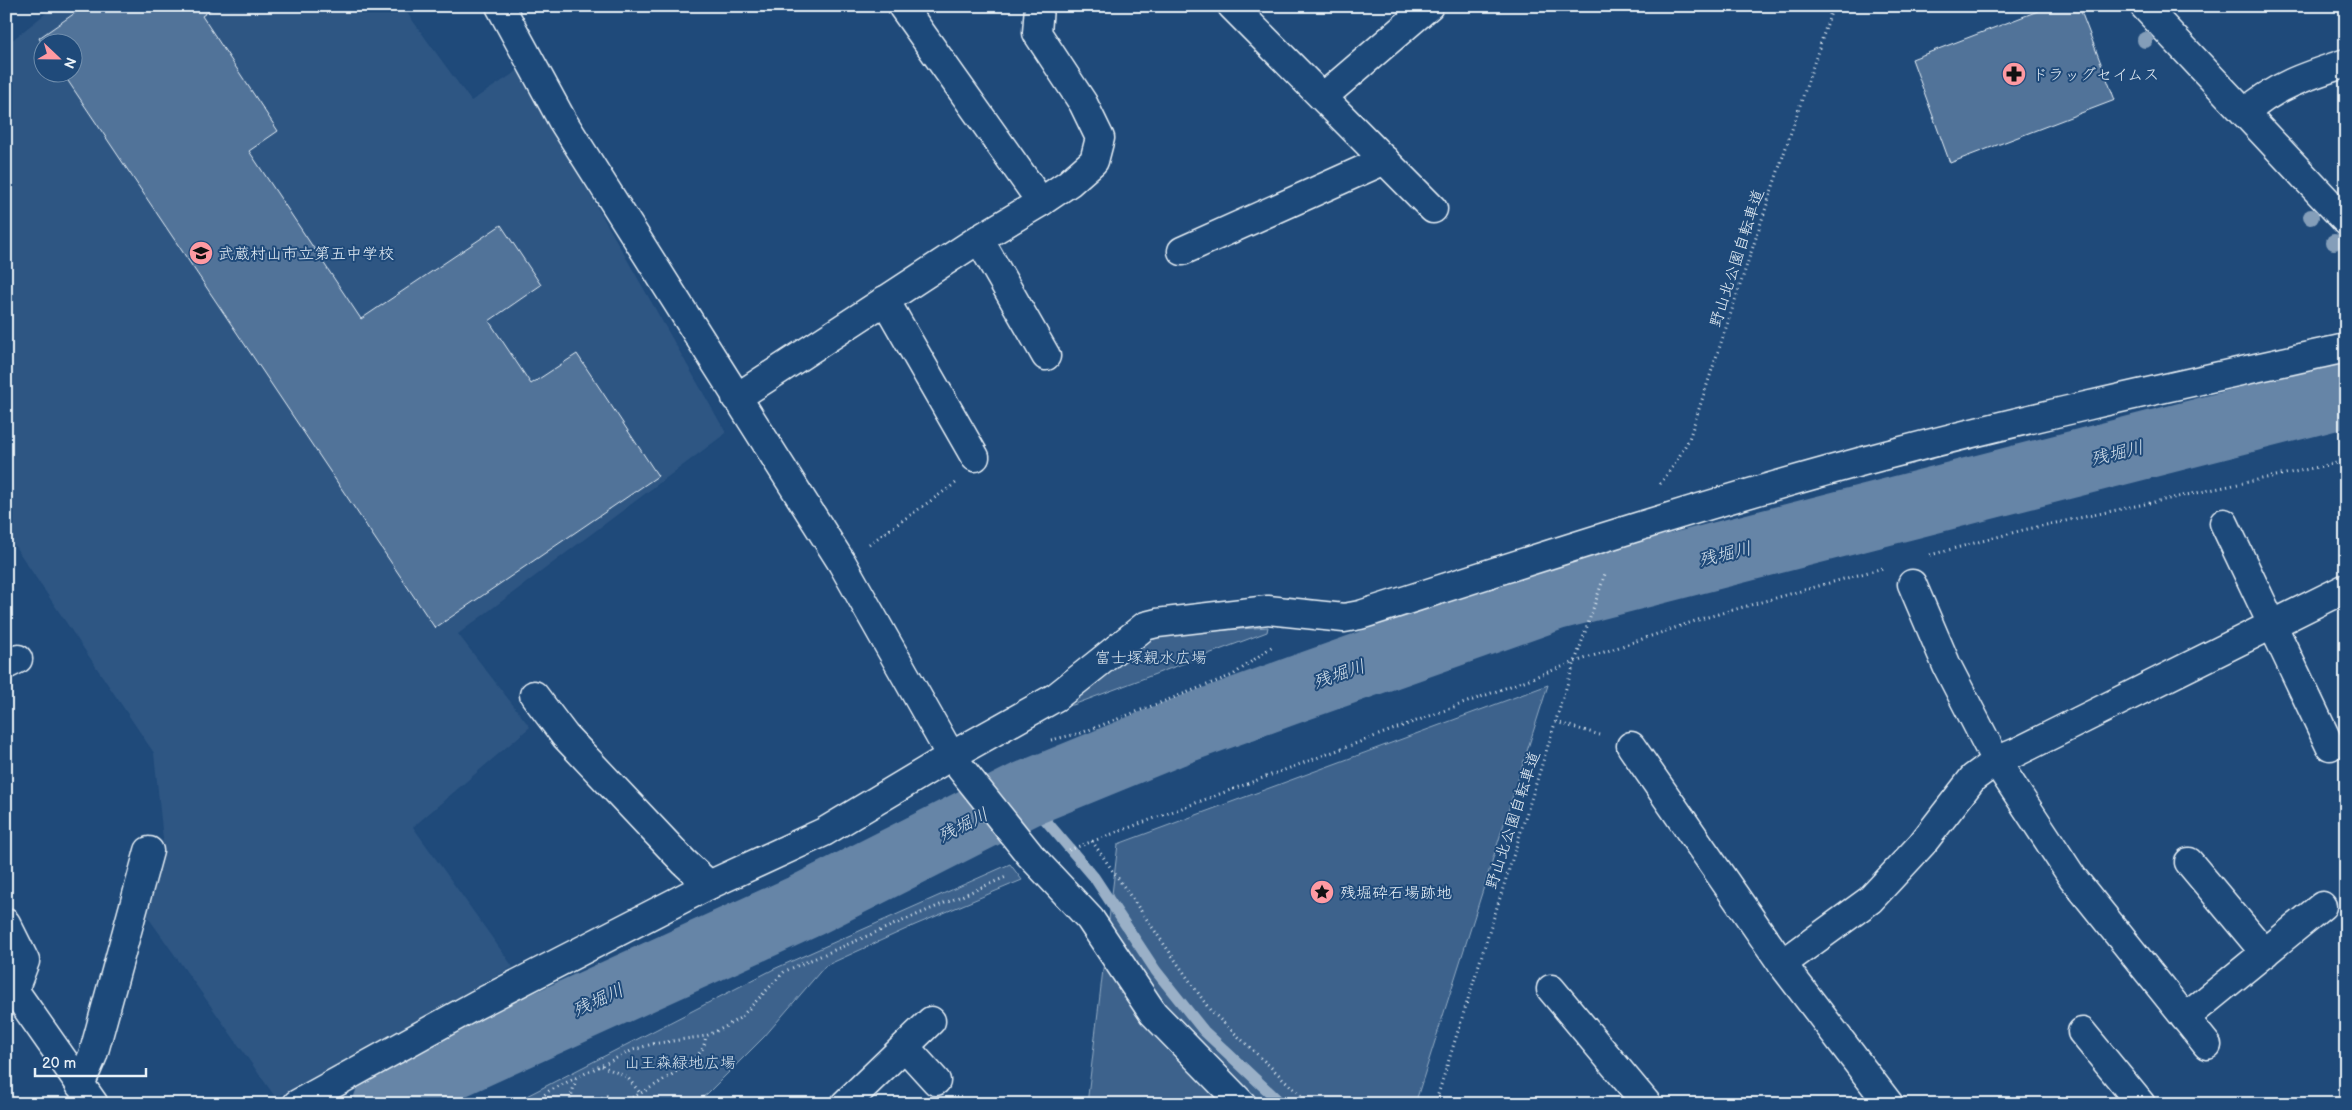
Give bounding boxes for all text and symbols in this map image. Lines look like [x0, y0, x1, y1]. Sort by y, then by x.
north arrow [32, 32, 82, 82]
text: N [60, 55, 79, 71]
pharmacy icon: ドラッグセイムス [2001, 61, 2027, 87]
place label: ドラッグセイムス [2032, 66, 2159, 85]
street label: 野山北公園自転車道 [1706, 187, 1769, 330]
school or university icon: 武蔵村山市立第五中学校 [188, 240, 214, 266]
place label: 武蔵村山市立第五中学校 [218, 245, 394, 264]
water label: 残堀川 [2088, 437, 2146, 470]
water label: 残堀川 [1696, 538, 1754, 571]
park label: 富士塚親水広場 [1095, 649, 1207, 668]
water label: 残堀川 [1310, 656, 1368, 693]
street label: 野山北公園自転車道 [1482, 749, 1545, 892]
water label: 残堀川 [934, 804, 992, 847]
place icon: 残堀砕石場跡地 [1309, 879, 1335, 905]
place label: 残堀砕石場跡地 [1340, 884, 1452, 903]
water label: 残堀川 [569, 980, 627, 1021]
scale bar [35, 1045, 146, 1077]
text: 20 m [42, 1054, 76, 1073]
park label: 山王森緑地広場 [624, 1054, 736, 1073]

